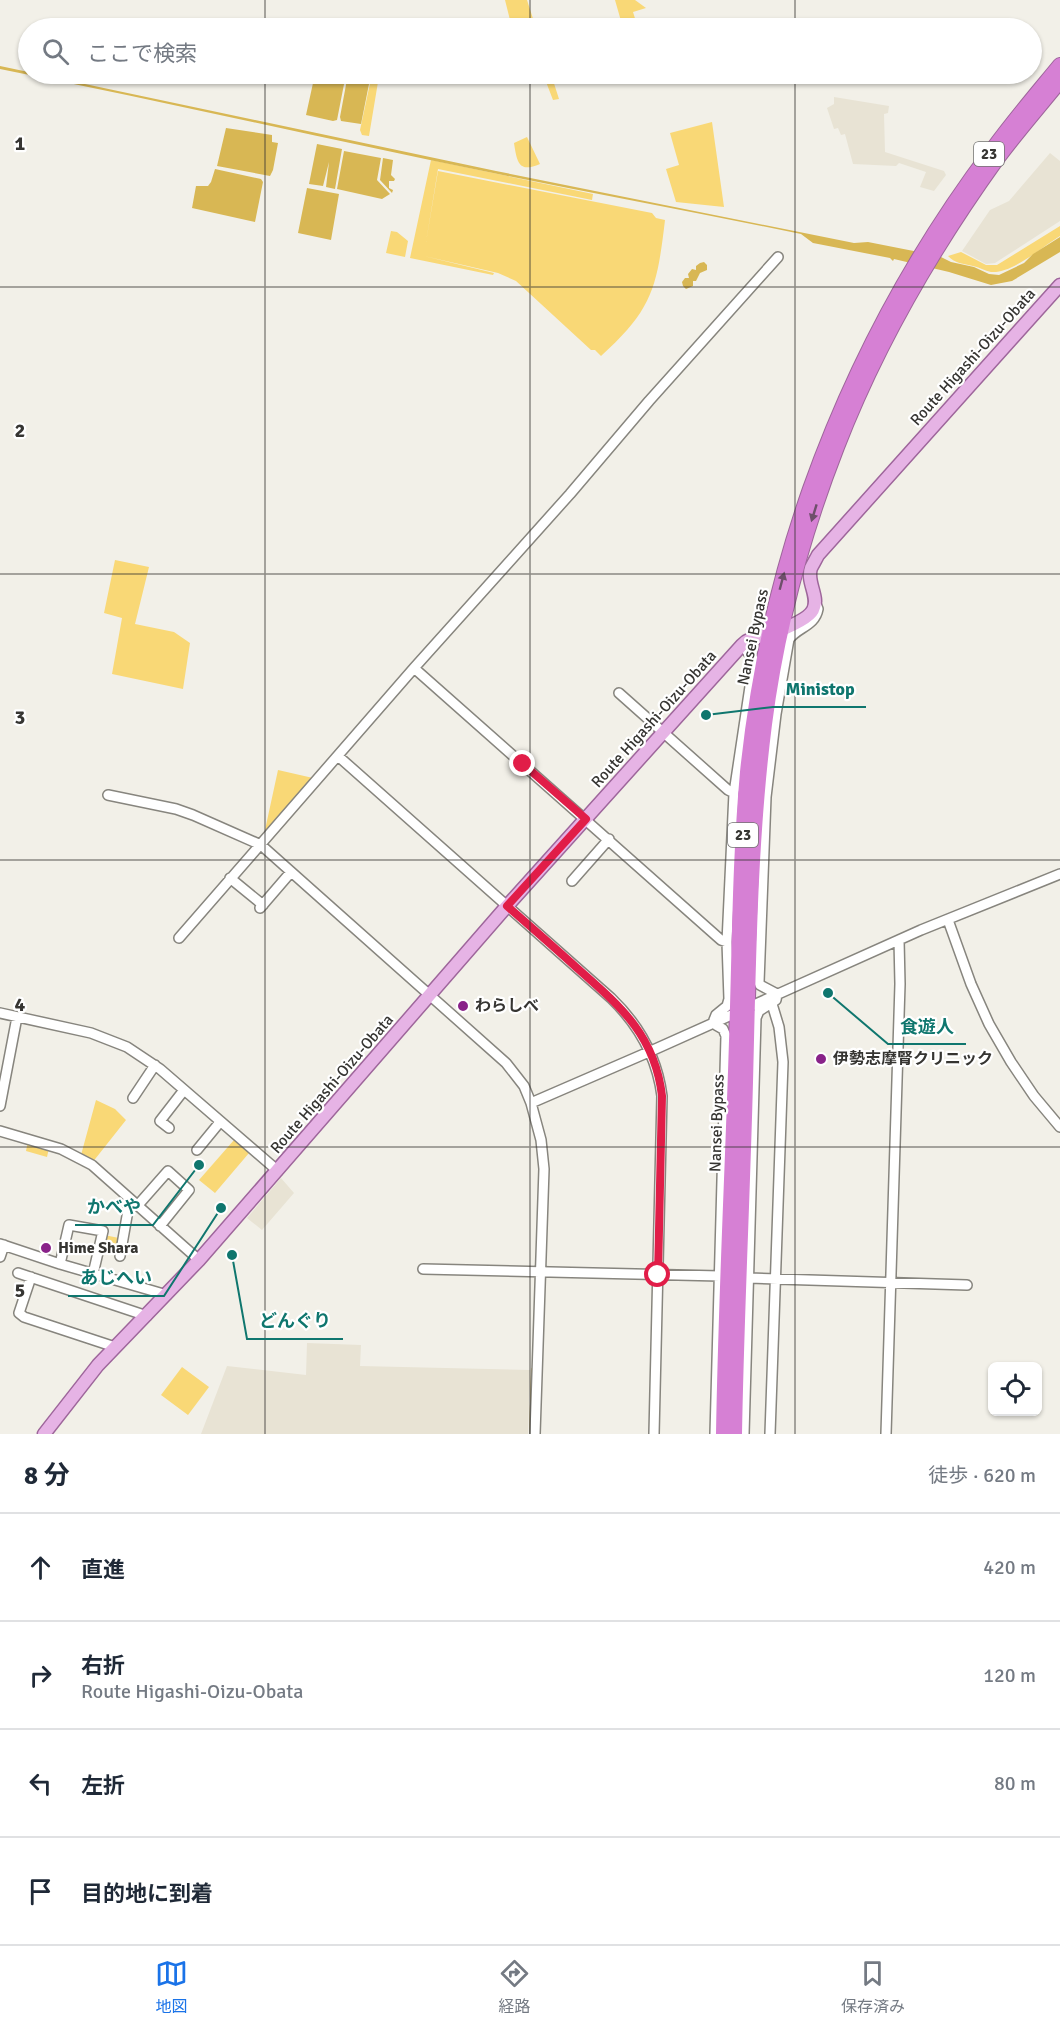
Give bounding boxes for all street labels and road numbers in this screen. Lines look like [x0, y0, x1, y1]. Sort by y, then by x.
road number: 23 [974, 142, 1004, 166]
street label: Route Higashi-Oizu-Obata [906, 284, 1040, 430]
street label: Nansei Bypass [733, 587, 773, 687]
street label: Route Higashi-Oizu-Obata [587, 646, 721, 792]
road number: 23 [728, 823, 758, 847]
street label: Route Higashi-Oizu-Obata [266, 1010, 398, 1158]
street label: Nansei Bypass [705, 1074, 729, 1172]

